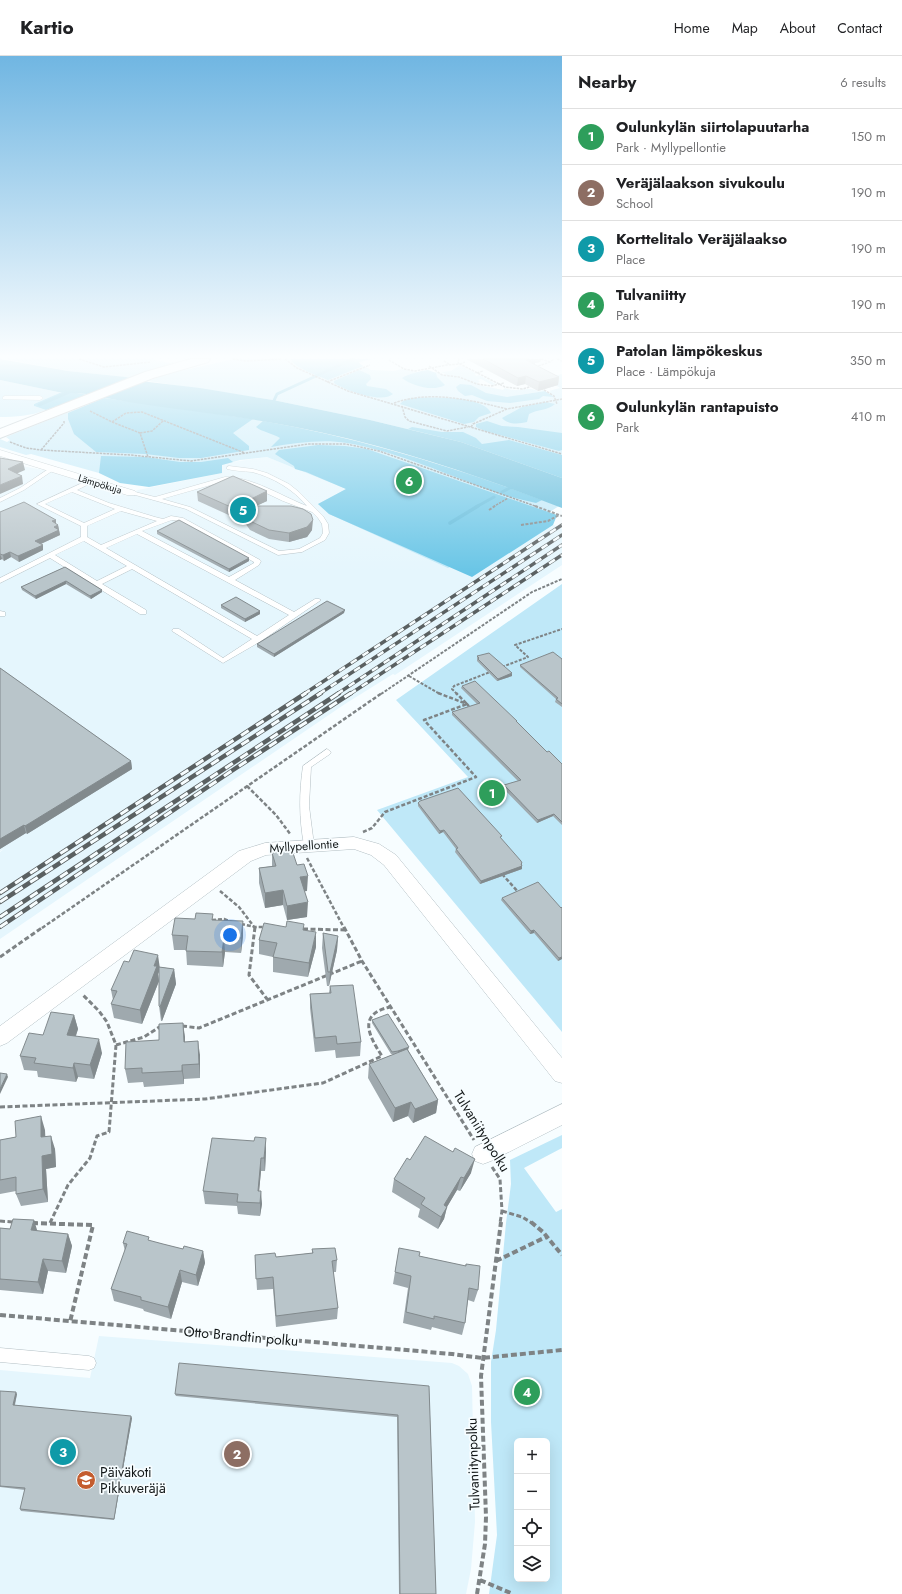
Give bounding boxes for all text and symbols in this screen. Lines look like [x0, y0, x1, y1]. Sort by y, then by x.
text: Kartio [20, 14, 74, 41]
text: Home [674, 18, 710, 38]
text: Map [732, 18, 758, 38]
text: About [780, 18, 815, 38]
text: Contact [837, 18, 882, 38]
text: Nearby [578, 70, 636, 94]
text: 6 results [840, 73, 886, 92]
text: Oulunkylän siirtolapuutarha [616, 116, 809, 138]
text: 1 [588, 127, 594, 146]
text: 150 m [851, 127, 886, 146]
text: Park · Myllypellontie [616, 138, 726, 157]
text: Veräjälaakson sivukoulu [616, 172, 785, 194]
text: 2 [587, 183, 595, 202]
text: 190 m [851, 183, 886, 202]
text: School [616, 194, 653, 213]
text: Korttelitalo Veräjälaakso [616, 228, 787, 250]
text: 3 [587, 239, 595, 258]
text: 190 m [851, 239, 886, 258]
text: Place [616, 250, 645, 269]
text: Tulvaniitty [616, 284, 686, 306]
text: 4 [586, 295, 596, 314]
text: 190 m [851, 295, 886, 314]
text: Park [616, 306, 639, 325]
text: Patolan lämpökeskus [616, 340, 762, 362]
text: 5 [587, 351, 595, 370]
text: 350 m [850, 351, 886, 370]
text: Place · Lämpökuja [616, 362, 716, 381]
text: Oulunkylän rantapuisto [616, 396, 778, 418]
text: 6 [587, 407, 595, 426]
text: 410 m [851, 407, 886, 426]
text: Park [616, 418, 639, 437]
pin: 6 [396, 466, 422, 496]
street label: Lämpökuja [76, 470, 124, 498]
pin: 5 [230, 495, 256, 525]
pin: 1 [479, 778, 505, 808]
street label: Myllypellontie [269, 835, 339, 857]
your location [220, 925, 240, 945]
street label: Tulvaniitynpolku [449, 1086, 515, 1176]
street label: Otto Brandtin polku [183, 1321, 299, 1351]
pin: 4 [514, 1377, 540, 1407]
street label: Tulvaniitynpolku [461, 1417, 485, 1511]
pin: 3 [50, 1437, 76, 1467]
map controls [514, 1438, 550, 1582]
button: + [514, 1438, 550, 1474]
pin: 2 [224, 1439, 250, 1469]
place label: Päiväkoti Pikkuveräjä [100, 1462, 166, 1498]
school or university icon: Päiväkoti Pikkuveräjä [75, 1469, 97, 1491]
button: − [514, 1474, 550, 1510]
button: locate [514, 1510, 550, 1546]
button: layers [514, 1546, 550, 1582]

